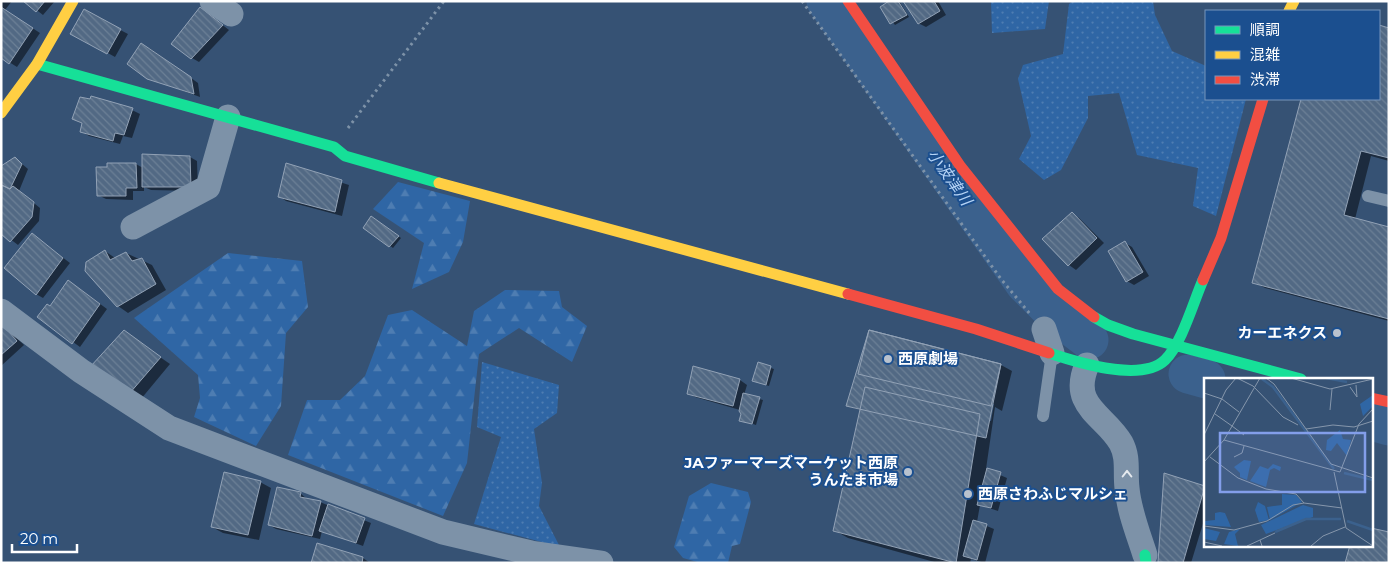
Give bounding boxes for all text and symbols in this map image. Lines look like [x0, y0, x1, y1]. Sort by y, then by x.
legend [1205, 10, 1380, 100]
text: 順調 [1250, 20, 1280, 39]
text: 混雑 [1250, 45, 1280, 64]
text: 渋滞 [1250, 70, 1280, 89]
water label: 小波津川 [923, 146, 977, 211]
place label: カーエネクス [1237, 323, 1327, 342]
marker: カーエネクス [1331, 327, 1343, 339]
place label: 西原劇場 [898, 349, 958, 368]
marker: 西原劇場 [882, 353, 894, 365]
inset map [1204, 378, 1372, 546]
place label: JAファーマーズマーケット西原 うんたま市場 [683, 453, 898, 489]
marker: JAファーマーズマーケット西原 うんたま市場 [902, 466, 914, 478]
one-way arrow [1121, 469, 1132, 477]
place label: 西原さわふじマルシェ [978, 484, 1128, 503]
marker: 西原さわふじマルシェ [962, 488, 974, 500]
scale bar [12, 522, 78, 554]
text: 20 m [20, 529, 58, 548]

